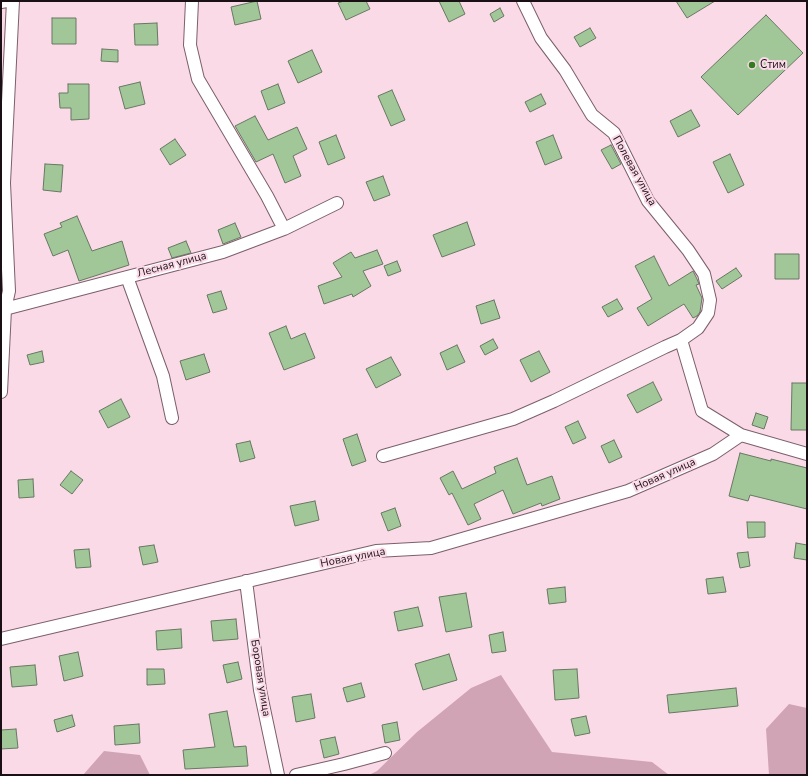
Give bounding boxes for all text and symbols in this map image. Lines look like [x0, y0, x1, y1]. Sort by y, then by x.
place label: Стим [760, 58, 786, 72]
marker: Стим [747, 60, 757, 70]
street label: Полевая улица [609, 134, 659, 208]
street label: Лесная улица [136, 249, 208, 281]
street label: Новая улица [632, 456, 698, 494]
street label: Новая улица [319, 545, 387, 571]
street label: Боровая улица [247, 639, 273, 717]

